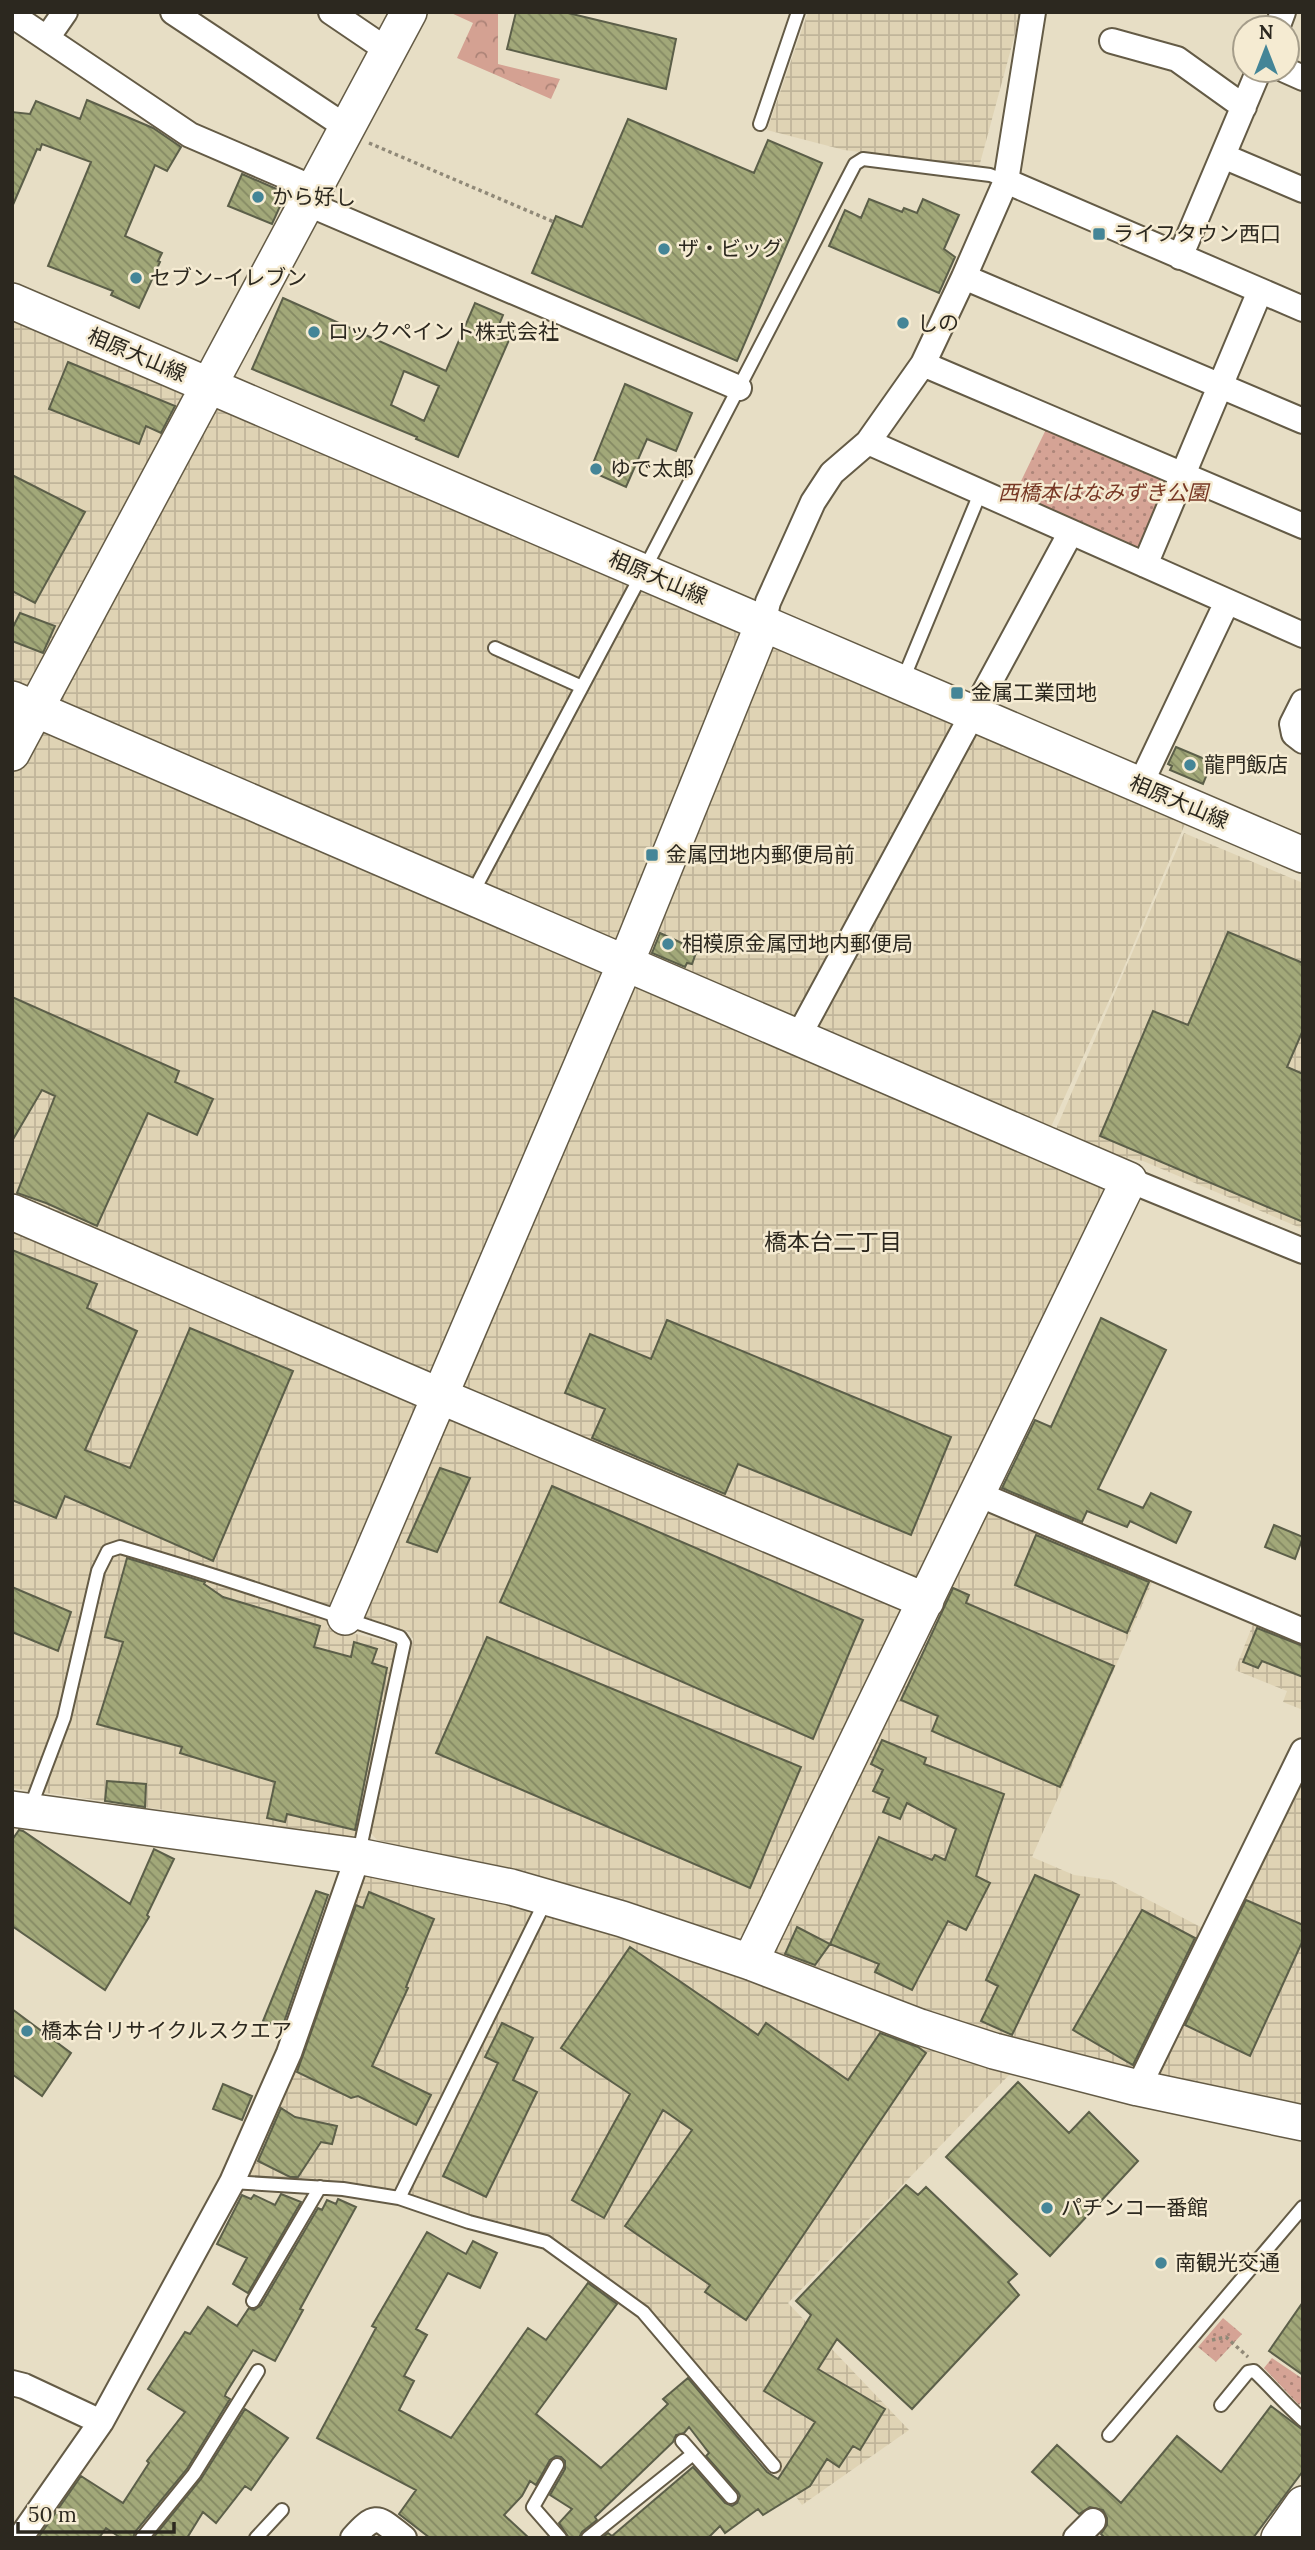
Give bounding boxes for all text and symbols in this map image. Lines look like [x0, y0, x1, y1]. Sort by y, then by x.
north arrow [1231, 14, 1301, 84]
text: N [1259, 20, 1274, 44]
place label: から好し [272, 183, 356, 210]
marker: から好し [250, 189, 266, 205]
place label: ライフタウン西口 [1113, 220, 1281, 247]
marker: ライフタウン西口 [1091, 226, 1107, 242]
place label: ザ・ビッグ [678, 235, 783, 262]
marker: ザ・ビッグ [656, 241, 672, 257]
place label: セブン-イレブン [150, 264, 307, 291]
marker: セブン-イレブン [128, 270, 144, 286]
place label: しの [917, 309, 959, 336]
marker: しの [895, 315, 911, 331]
place label: ロックペイント株式会社 [328, 318, 559, 345]
street label: 相原大山線 [84, 322, 191, 387]
marker: ロックペイント株式会社 [306, 324, 322, 340]
place label: ゆで太郎 [610, 455, 694, 482]
marker: ゆで太郎 [588, 461, 604, 477]
park label: 西橋本はなみずき公園 [998, 479, 1211, 506]
street label: 相原大山線 [605, 545, 712, 610]
place label: 金属工業団地 [971, 679, 1097, 706]
marker: 金属工業団地 [949, 685, 965, 701]
place label: 龍門飯店 [1204, 751, 1288, 778]
marker: 龍門飯店 [1182, 757, 1198, 773]
street label: 相原大山線 [1126, 769, 1233, 834]
place label: 金属団地内郵便局前 [666, 841, 855, 868]
marker: 金属団地内郵便局前 [644, 847, 660, 863]
place label: 相模原金属団地内郵便局 [682, 930, 913, 957]
marker: 相模原金属団地内郵便局 [660, 936, 676, 952]
district label: 橋本台二丁目 [764, 1227, 902, 1256]
place label: 橋本台リサイクルスクエア [41, 2017, 292, 2044]
marker: 橋本台リサイクルスクエア [19, 2023, 35, 2039]
place label: パチンコ一番館 [1061, 2194, 1208, 2221]
marker: パチンコ一番館 [1039, 2200, 1055, 2216]
place label: 南観光交通 [1175, 2249, 1280, 2276]
marker: 南観光交通 [1153, 2255, 1169, 2271]
scale bar [18, 2490, 173, 2534]
text: 50 m [28, 2501, 77, 2528]

